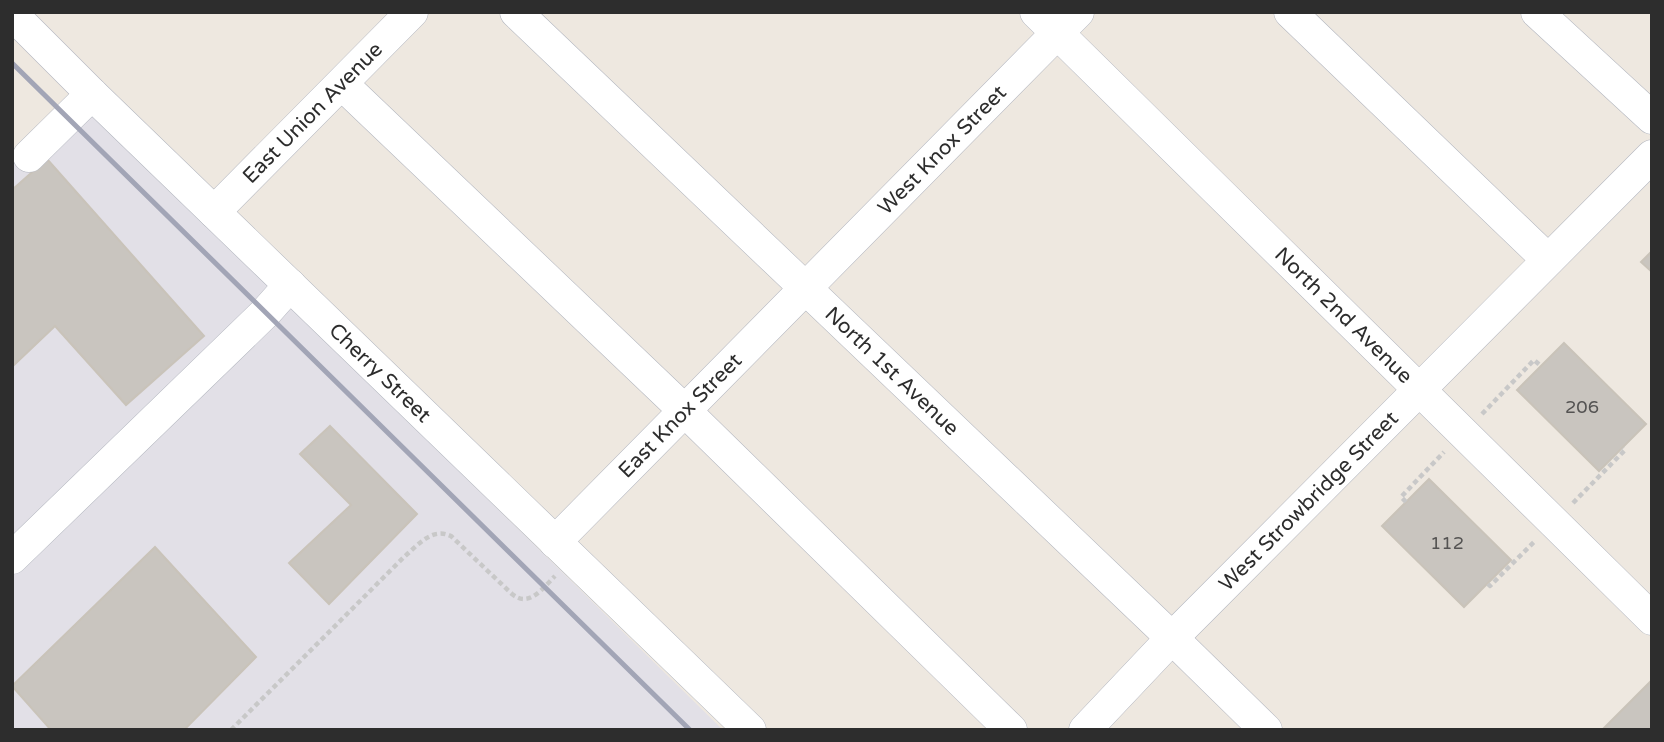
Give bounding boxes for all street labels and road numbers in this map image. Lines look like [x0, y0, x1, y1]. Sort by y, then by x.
street label: East Union Avenue [238, 37, 388, 189]
street label: West Knox Street [873, 80, 1012, 220]
street label: North 2nd Avenue [1269, 242, 1418, 389]
street label: North 1st Avenue [820, 302, 964, 441]
street label: Cherry Street [324, 318, 436, 428]
street label: East Knox Street [614, 348, 747, 483]
street label: West Strowbridge Street [1214, 406, 1404, 596]

